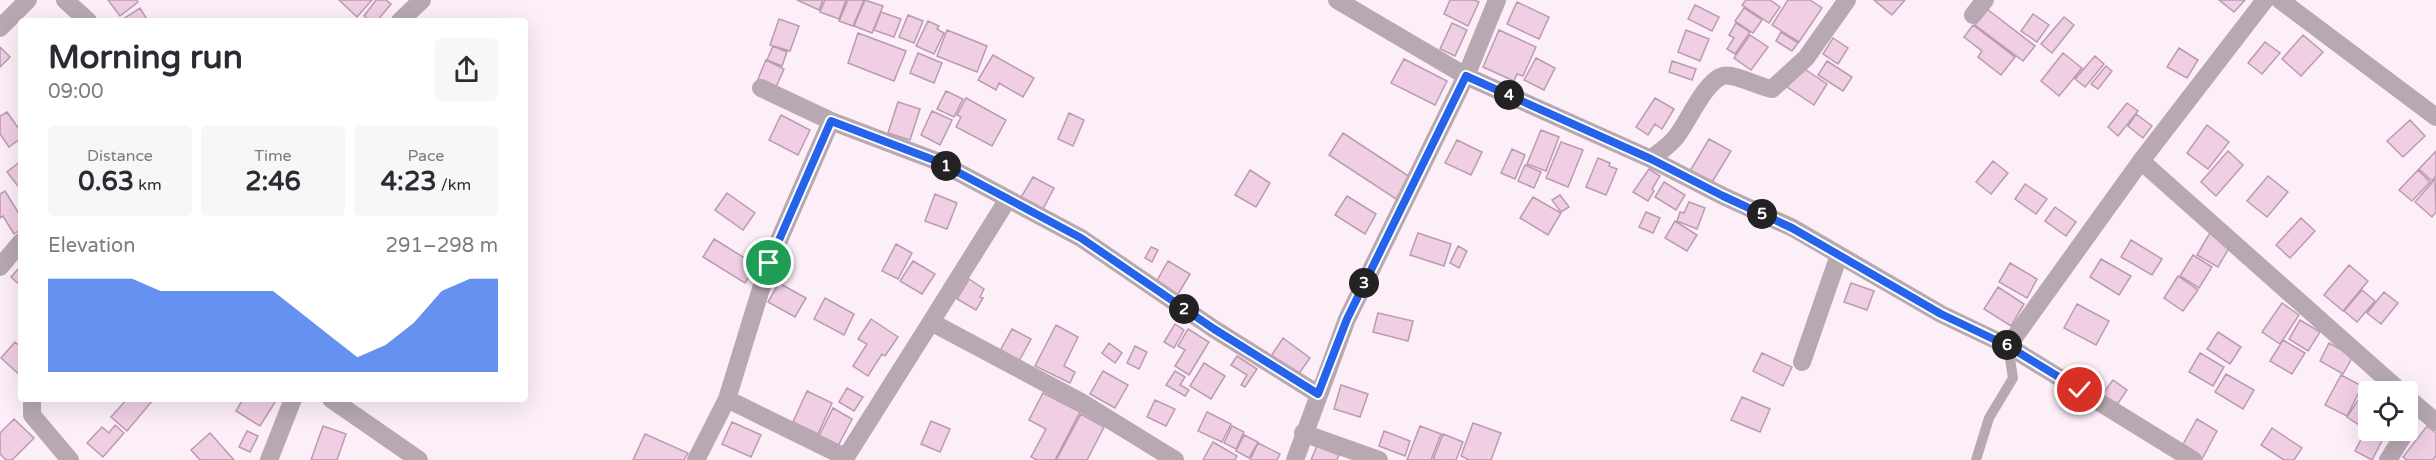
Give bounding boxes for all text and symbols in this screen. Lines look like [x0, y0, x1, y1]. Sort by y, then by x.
text: Morning run [48, 38, 243, 77]
button: share [435, 38, 498, 101]
text: 09:00 [48, 80, 103, 104]
pin: 4 [1494, 80, 1524, 110]
text: 4 [1504, 85, 1514, 105]
text: Distance [87, 146, 153, 166]
text: Time [254, 146, 292, 166]
text: Pace [408, 146, 444, 166]
pin: 1 [931, 151, 961, 181]
text: 1 [941, 156, 951, 176]
text: 0.63 [78, 166, 134, 197]
text: 2:46 [245, 166, 301, 197]
text: 4:23 [381, 166, 437, 197]
text: km [134, 175, 162, 195]
text: /km [437, 175, 471, 195]
pin: 5 [1747, 199, 1777, 229]
text: 5 [1757, 204, 1767, 224]
text: Elevation [48, 234, 135, 258]
text: 291–298 m [385, 234, 498, 258]
pin [743, 237, 794, 288]
icon: arrive [752, 246, 785, 279]
pin: 3 [1349, 268, 1379, 298]
text: 3 [1359, 273, 1369, 293]
pin: 2 [1169, 294, 1199, 324]
text: 2 [1179, 299, 1189, 319]
pin: 6 [1992, 330, 2022, 360]
text: 6 [2002, 335, 2012, 355]
pin [2054, 364, 2105, 415]
icon: check [2063, 373, 2096, 406]
map controls [2358, 381, 2418, 441]
button: locate [2358, 381, 2418, 441]

